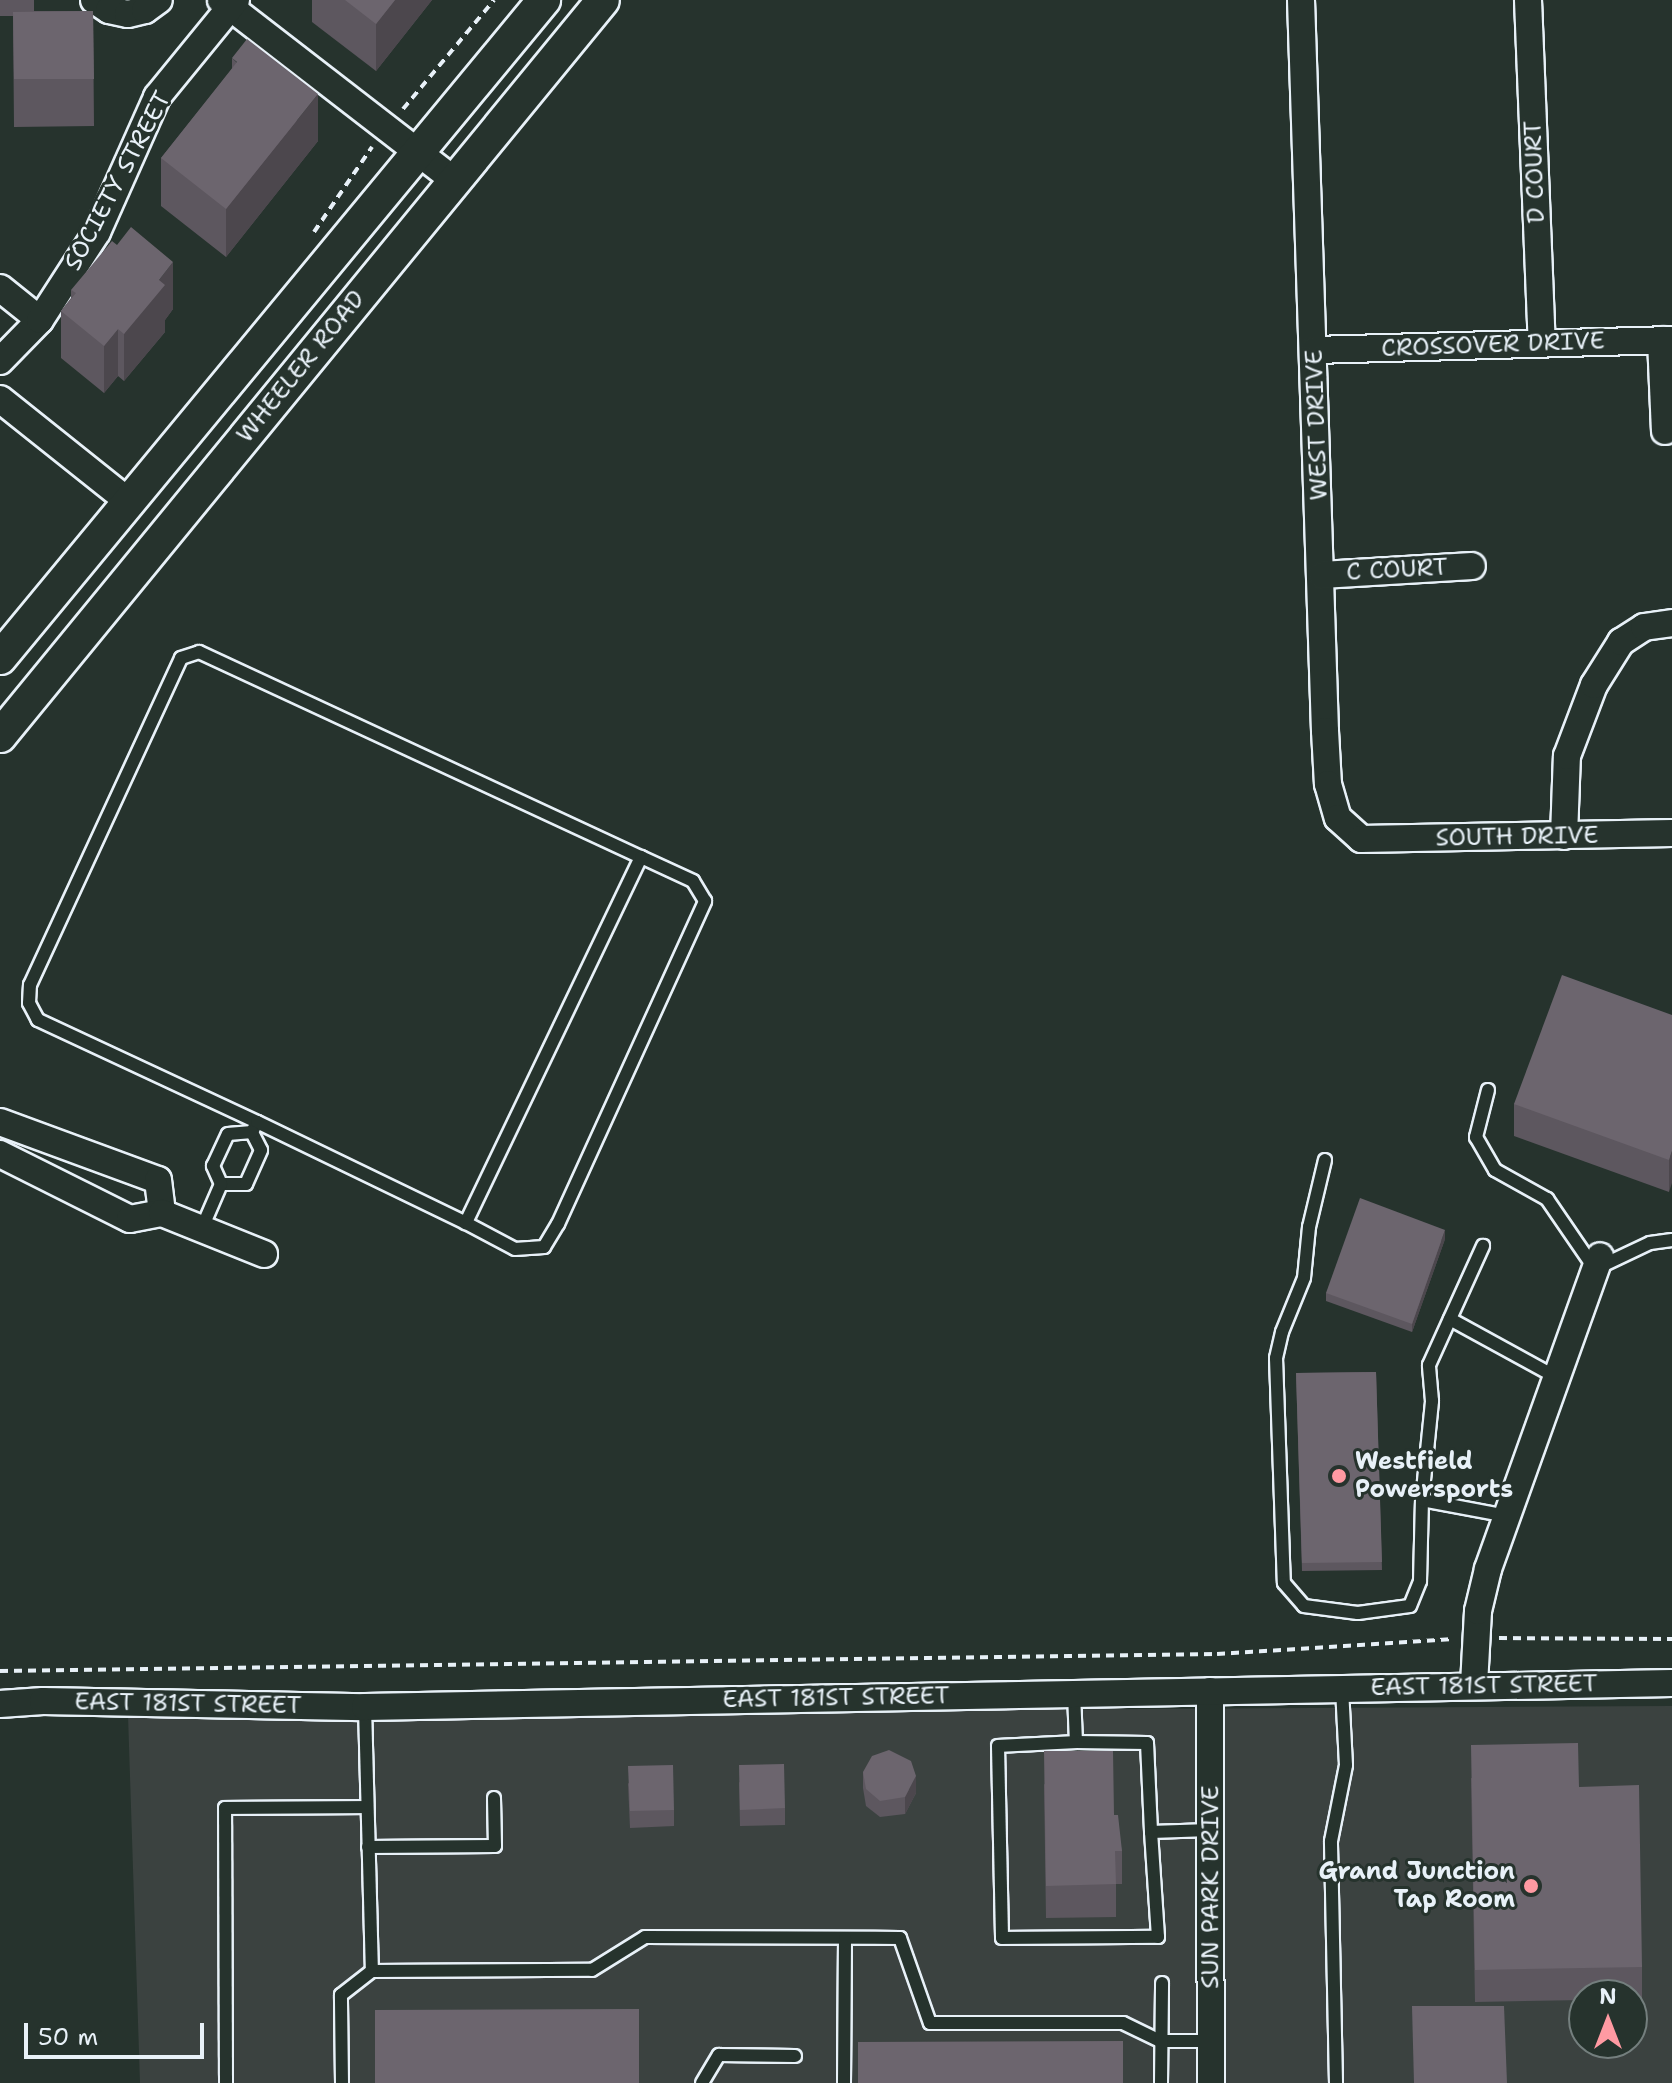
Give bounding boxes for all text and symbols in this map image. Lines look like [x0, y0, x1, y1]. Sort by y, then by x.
street label: SOCIETY STREET [59, 87, 177, 275]
street label: D COURT [1519, 120, 1551, 224]
street label: WHEELER ROAD [231, 285, 371, 449]
street label: CROSSOVER DRIVE [1381, 327, 1605, 363]
street label: WEST DRIVE [1300, 349, 1334, 501]
street label: C COURT [1346, 553, 1448, 587]
street label: SOUTH DRIVE [1435, 821, 1599, 853]
place label: Westfield Powersports [1355, 1448, 1513, 1504]
marker: Westfield Powersports [1330, 1467, 1348, 1485]
street label: EAST 181ST STREET [1370, 1670, 1598, 1702]
street label: EAST 181ST STREET [722, 1682, 950, 1714]
street label: EAST 181ST STREET [74, 1688, 302, 1720]
street label: SUN PARK DRIVE [1197, 1785, 1225, 1989]
place label: Grand Junction Tap Room [1318, 1858, 1515, 1914]
marker: Grand Junction Tap Room [1522, 1877, 1540, 1895]
north arrow [1568, 1979, 1648, 2059]
text: N [1599, 1982, 1617, 2011]
scale bar [28, 2007, 208, 2057]
text: 50 m [38, 2021, 98, 2053]

